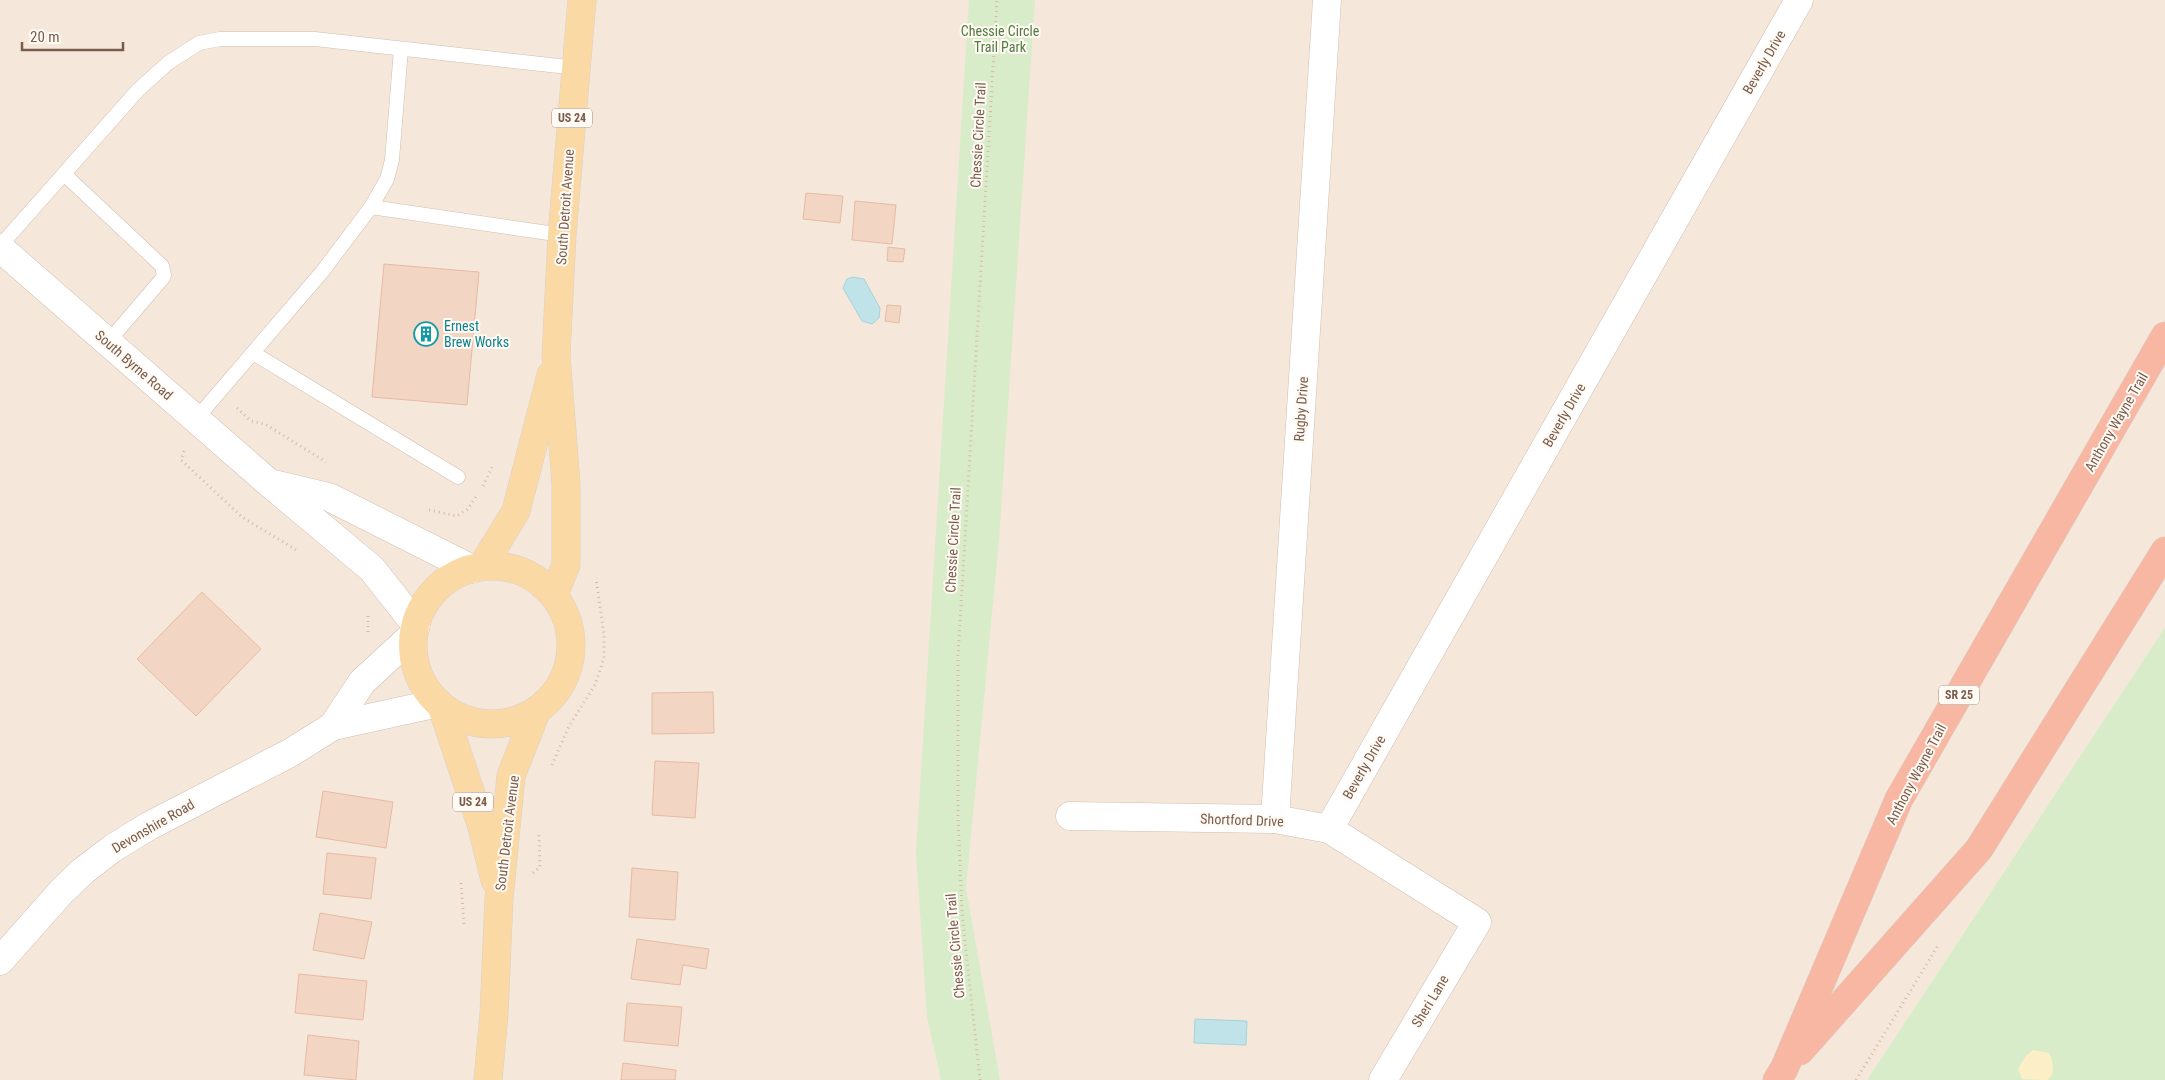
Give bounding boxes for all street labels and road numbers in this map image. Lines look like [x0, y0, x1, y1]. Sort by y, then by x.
street label: Beverly Drive [1739, 27, 1789, 97]
street label: Chessie Circle Trail [967, 82, 989, 188]
road number: US 24 [552, 109, 592, 128]
street label: South Detroit Avenue [553, 148, 577, 265]
street label: South Byrne Road [92, 327, 176, 403]
street label: Anthony Wayne Trail [2081, 370, 2151, 474]
street label: Rugby Drive [1291, 376, 1311, 442]
street label: Beverly Drive [1539, 380, 1589, 450]
street label: Chessie Circle Trail [942, 487, 964, 593]
road number: SR 25 [1939, 686, 1979, 704]
street label: Anthony Wayne Trail [1883, 721, 1949, 827]
street label: Beverly Drive [1339, 732, 1389, 802]
street label: South Detroit Avenue [492, 774, 522, 891]
road number: US 24 [453, 792, 493, 812]
street label: Devonshire Road [109, 796, 197, 856]
street label: Shortford Drive [1200, 811, 1284, 829]
street label: Chessie Circle Trail [942, 893, 968, 999]
street label: Sheri Lane [1408, 972, 1452, 1030]

